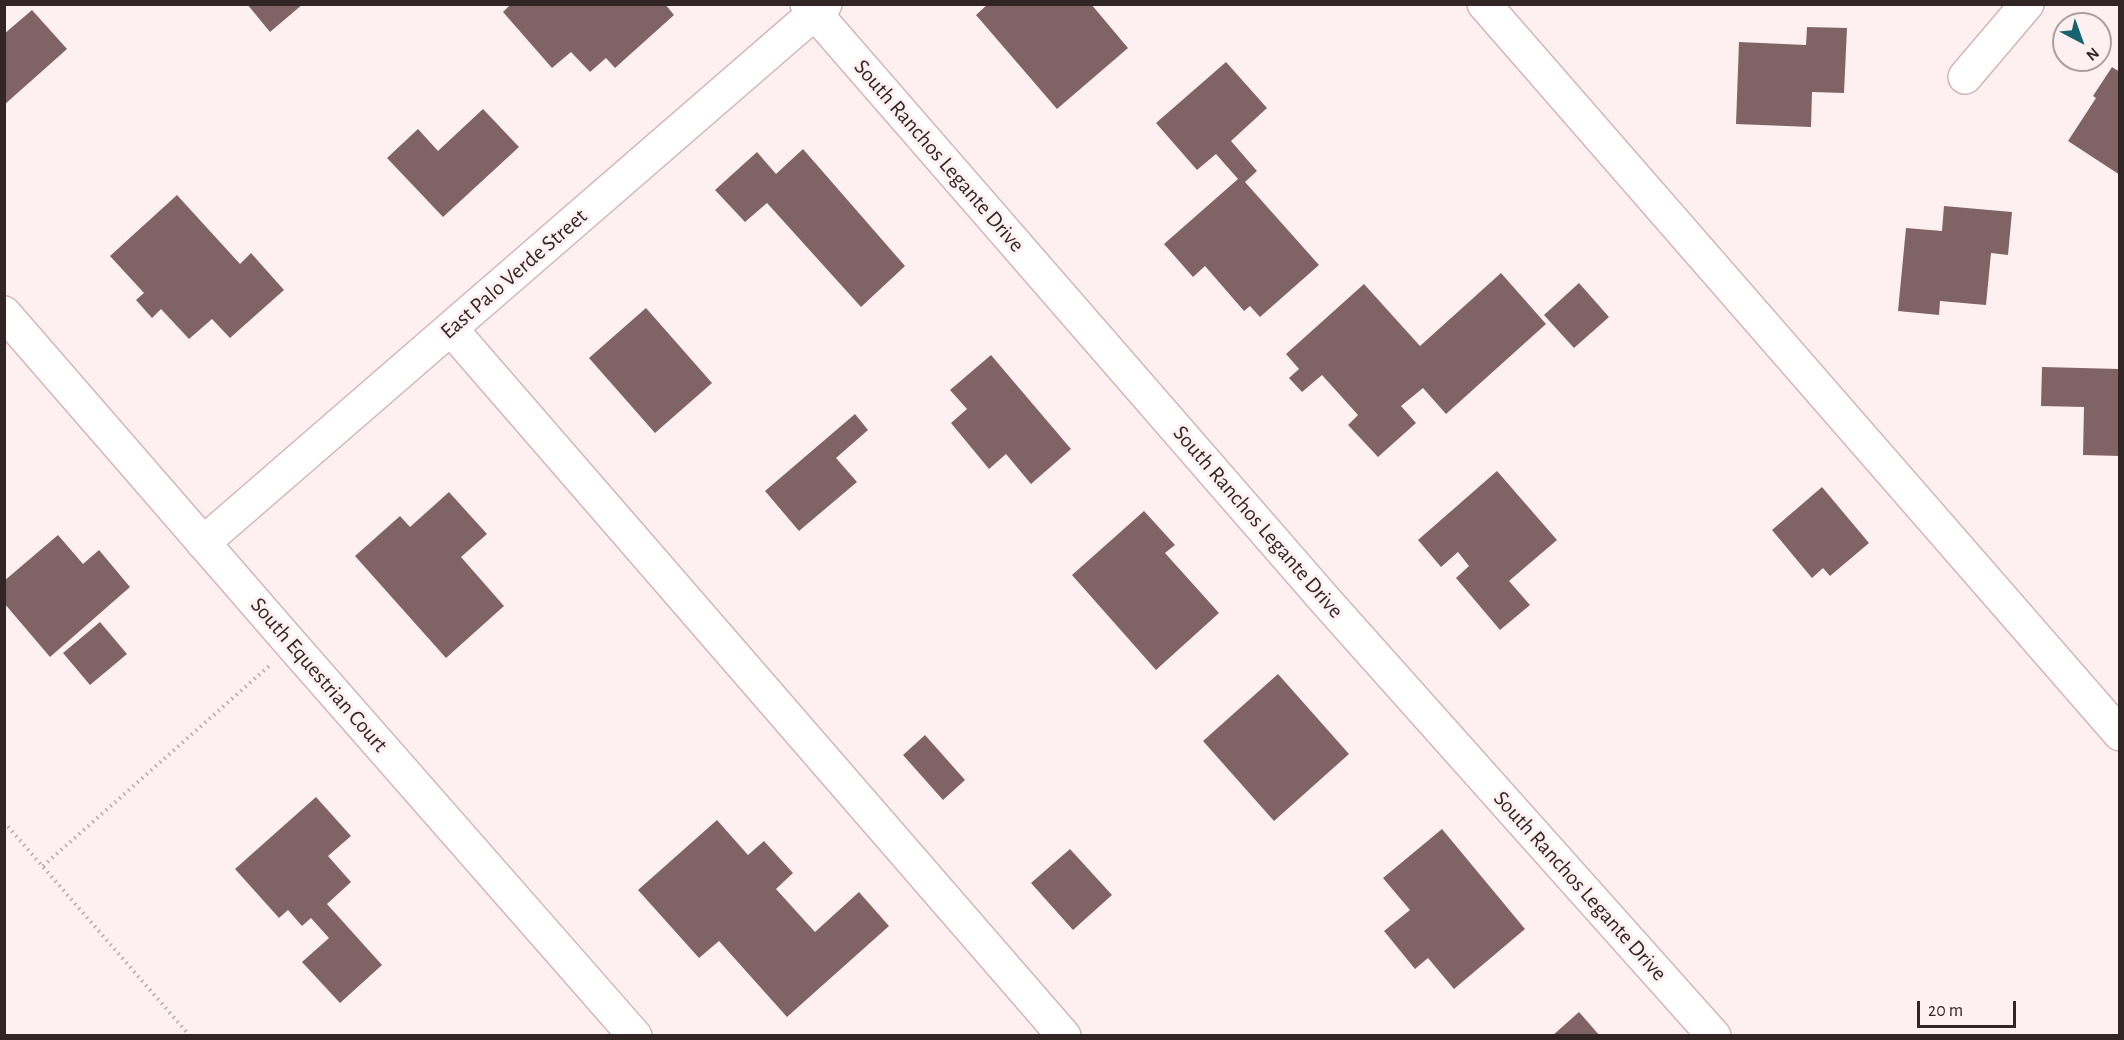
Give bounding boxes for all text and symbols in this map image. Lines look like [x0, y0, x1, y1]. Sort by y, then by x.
north arrow [2052, 12, 2112, 72]
text: N [2083, 44, 2102, 64]
street label: South Ranchos Legante Drive [848, 54, 1030, 258]
street label: East Palo Verde Street [435, 203, 593, 345]
street label: South Ranchos Legante Drive [1167, 420, 1349, 624]
street label: South Equestrian Court [245, 592, 393, 758]
street label: South Ranchos Legante Drive [1488, 786, 1672, 986]
scale bar [1920, 989, 2019, 1027]
text: 20 m [1928, 1002, 1963, 1020]

